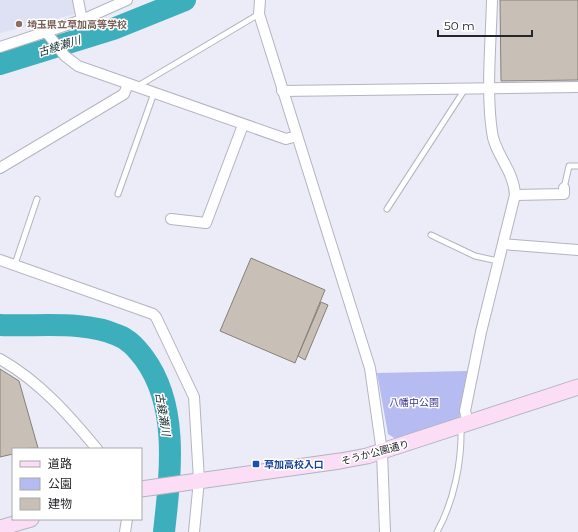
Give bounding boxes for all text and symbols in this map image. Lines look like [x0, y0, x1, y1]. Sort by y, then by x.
scale bar [438, 12, 532, 38]
place label: 埼玉県立草加高等学校 [27, 18, 127, 31]
text: 50 m [444, 18, 475, 33]
marker: 埼玉県立草加高等学校 [14, 19, 24, 29]
water label: 古綾瀬川 [36, 33, 83, 59]
water label: 古綾瀬川 [153, 391, 174, 438]
park label: 八幡中公園 [389, 396, 439, 409]
street label: そうか公園通り [340, 437, 411, 468]
legend [12, 448, 142, 520]
text: 道路 [48, 456, 72, 471]
place label: 草加高校入口 [264, 458, 324, 471]
marker: 草加高校入口 [251, 459, 261, 469]
text: 公園 [48, 476, 72, 491]
text: 建物 [48, 496, 72, 511]

